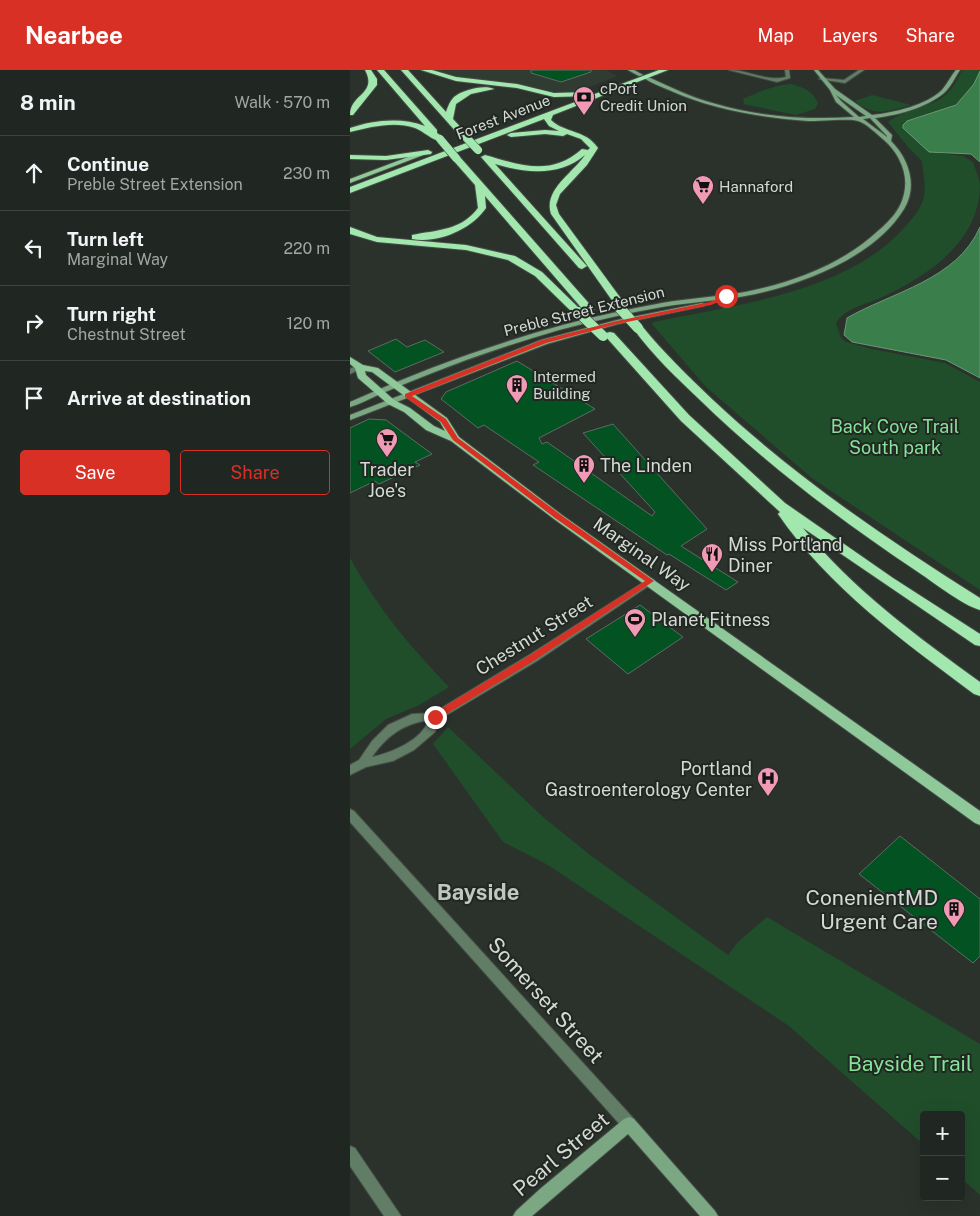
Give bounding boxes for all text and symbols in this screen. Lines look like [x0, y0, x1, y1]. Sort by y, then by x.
text: Nearbee [25, 21, 123, 49]
text: Map [758, 25, 794, 46]
text: Layers [822, 25, 878, 46]
text: Share [906, 25, 955, 46]
place label: cPort Credit Union [600, 80, 687, 114]
bank icon: cPort Credit Union [572, 85, 596, 116]
text: 8 min [20, 90, 76, 115]
street label: Forest Avenue [453, 91, 553, 143]
text: Walk · 570 m [234, 93, 330, 112]
text: Continue [67, 153, 149, 175]
icon: ahead [20, 159, 48, 187]
text: 230 m [283, 164, 330, 183]
supermarket icon: Hannaford [691, 174, 715, 205]
text: Preble Street Extension [67, 175, 243, 194]
place label: Hannaford [719, 178, 793, 195]
text: Turn left [67, 228, 144, 250]
icon: left [20, 234, 48, 262]
text: 220 m [283, 239, 330, 258]
text: Marginal Way [67, 250, 168, 269]
street label: Preble Street Extension [502, 283, 666, 339]
route start [715, 285, 738, 308]
text: Turn right [67, 303, 156, 325]
icon: right [20, 309, 48, 337]
text: 120 m [286, 314, 330, 333]
text: Chestnut Street [67, 325, 186, 344]
place label: Intermed Building [533, 368, 596, 402]
building icon: Intermed Building [505, 373, 529, 404]
icon: arrive [20, 384, 48, 412]
text: Arrive at destination [67, 387, 251, 409]
park label: Back Cove Trail South park [831, 416, 959, 458]
supermarket icon: Trader Joe's [375, 427, 399, 458]
button: Save [20, 450, 170, 495]
button: Share [180, 450, 330, 495]
building icon: The Linden [572, 453, 596, 484]
place label: The Linden [600, 455, 692, 476]
place label: Trader Joe's [360, 459, 414, 501]
street label: Marginal Way [589, 513, 695, 595]
place label: Miss Portland Diner [728, 534, 843, 576]
restaurant icon: Miss Portland Diner [700, 542, 724, 573]
street label: Chestnut Street [472, 591, 596, 679]
sports icon: Planet Fitness [623, 607, 647, 638]
place label: Planet Fitness [651, 609, 770, 630]
route end [424, 706, 447, 729]
place label: Portland Gastroenterology Center [545, 758, 752, 800]
hospital icon: Portland Gastroenterology Center [756, 766, 780, 797]
district label: Bayside [437, 879, 519, 905]
place label: ConenientMD Urgent Care [805, 885, 938, 934]
building icon: ConenientMD Urgent Care [942, 897, 966, 928]
street label: Somerset Street [483, 932, 609, 1068]
park label: Bayside Trail [848, 1051, 972, 1076]
street label: Pearl Street [508, 1107, 614, 1201]
map controls [920, 1111, 965, 1201]
button: + [920, 1111, 965, 1156]
button: − [920, 1156, 965, 1201]

